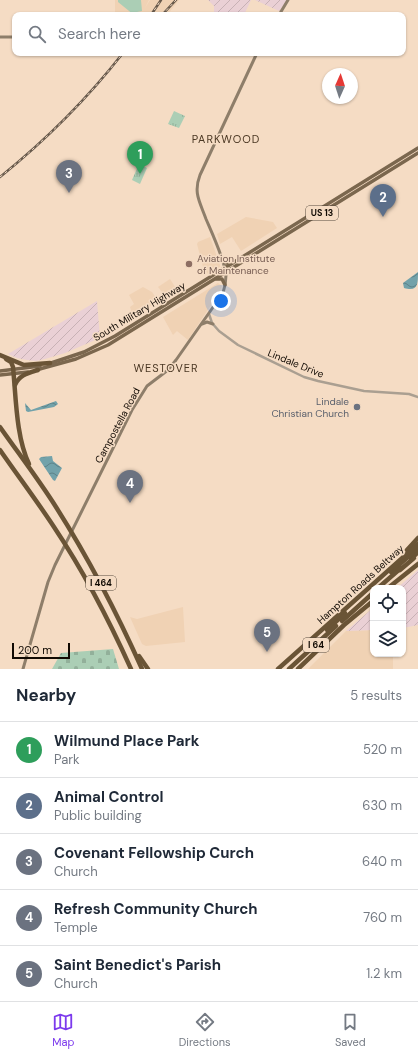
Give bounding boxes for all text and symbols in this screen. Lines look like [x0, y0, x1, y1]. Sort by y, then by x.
search box [12, 12, 406, 56]
icon: search [26, 23, 48, 45]
text: Search here [58, 24, 141, 44]
north arrow [322, 68, 358, 104]
district label: PARKWOOD [192, 132, 260, 146]
pin: 1 [127, 141, 153, 174]
pin: 3 [56, 160, 82, 193]
pin: 2 [370, 184, 396, 217]
road number: US 13 [306, 206, 338, 220]
place label: Aviation Institute of Maintenance [197, 252, 275, 277]
marker: Aviation Institute of Maintenance [184, 259, 194, 269]
street label: South Military Highway [91, 279, 188, 344]
your location [211, 291, 231, 311]
street label: Lindale Drive [266, 346, 326, 381]
district label: WESTOVER [133, 361, 199, 375]
street label: Campostella Road [92, 385, 143, 465]
place label: Lindale Christian Church [271, 395, 349, 420]
marker: Lindale Christian Church [352, 402, 362, 412]
pin: 4 [117, 470, 143, 503]
street label: Hampton Roads Beltway [314, 542, 407, 627]
road number: I 464 [86, 576, 116, 590]
map controls [370, 585, 406, 657]
button: locate [370, 585, 406, 621]
pin: 5 [254, 619, 280, 652]
button: layers [370, 621, 406, 657]
road number: I 64 [303, 638, 329, 652]
scale bar [12, 641, 70, 660]
text: 200 m [18, 643, 52, 657]
text: Nearby [16, 684, 76, 706]
text: 5 results [350, 687, 402, 704]
text: Wilmund Place Park [54, 731, 199, 751]
text: 1 [27, 741, 31, 758]
text: 520 m [363, 741, 402, 758]
text: Park [54, 751, 80, 768]
text: Animal Control [54, 787, 164, 807]
text: 2 [25, 797, 33, 814]
text: 630 m [362, 797, 402, 814]
text: Public building [54, 807, 142, 824]
text: Covenant Fellowship Curch [54, 843, 254, 863]
text: 3 [25, 853, 33, 870]
text: 640 m [362, 853, 402, 870]
text: Church [54, 863, 98, 880]
text: Refresh Community Church [54, 899, 258, 919]
text: 4 [25, 909, 33, 926]
text: 760 m [363, 909, 402, 926]
text: Temple [54, 919, 98, 936]
text: Saint Benedict's Parish [54, 955, 221, 975]
text: 5 [25, 965, 33, 982]
text: 1.2 km [366, 965, 402, 982]
text: Church [54, 975, 98, 992]
tab: Map [52, 1011, 74, 1049]
tab: Directions [179, 1011, 231, 1049]
tab: Saved [335, 1011, 366, 1049]

